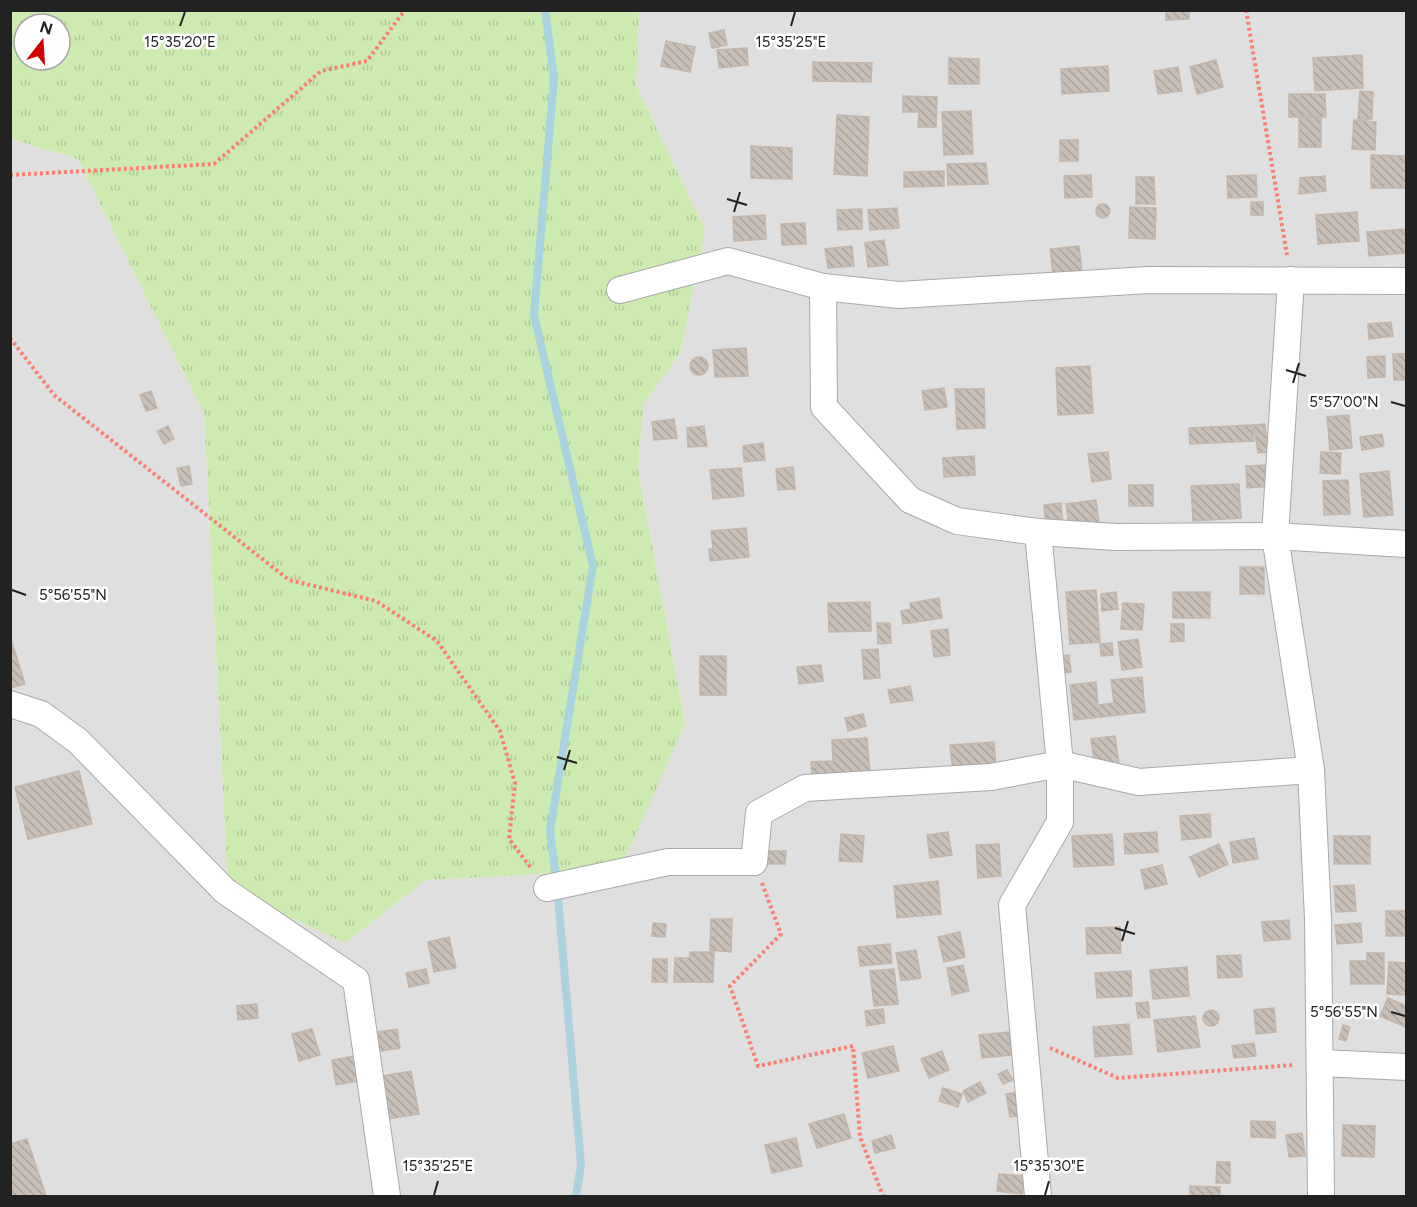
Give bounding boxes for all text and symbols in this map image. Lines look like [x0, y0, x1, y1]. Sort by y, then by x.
north arrow [12, 12, 72, 72]
text: N [38, 17, 55, 39]
text: 15°35'20"E [144, 33, 216, 51]
text: 15°35'25"E [756, 33, 826, 51]
text: 5°57'00"N [1309, 393, 1379, 411]
text: 5°56'55"N [39, 586, 107, 604]
text: 5°56'55"N [1310, 1003, 1378, 1021]
text: 15°35'25"E [403, 1157, 473, 1175]
text: 15°35'30"E [1013, 1157, 1085, 1175]

